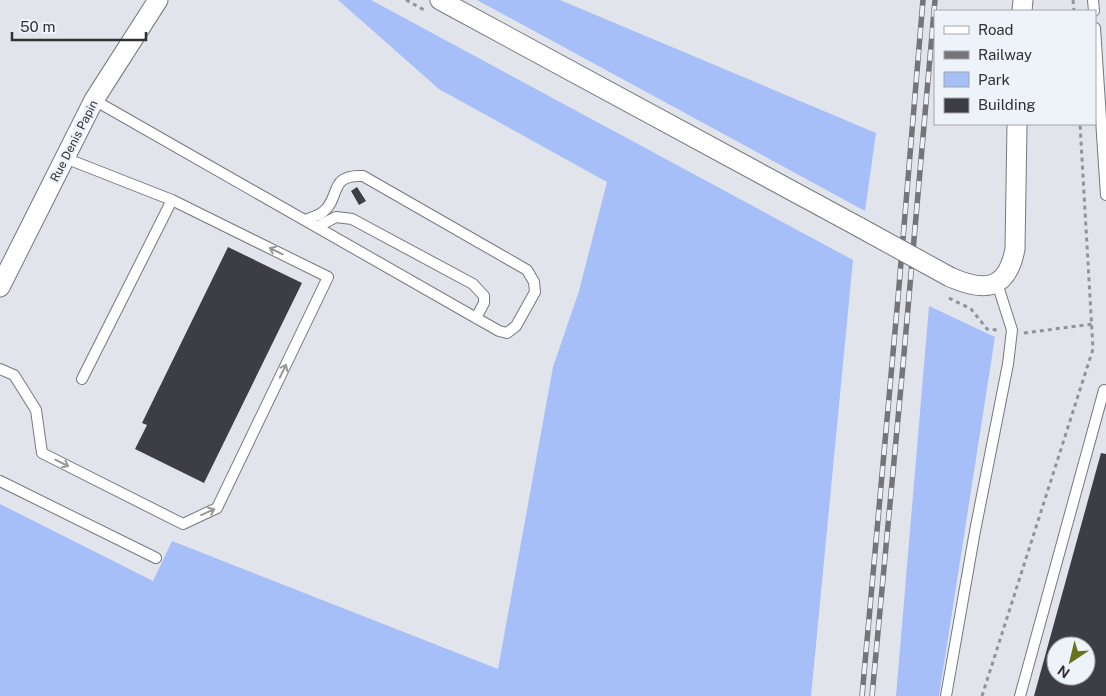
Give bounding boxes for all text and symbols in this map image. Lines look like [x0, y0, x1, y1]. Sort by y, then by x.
scale bar [12, 10, 146, 42]
legend [934, 10, 1096, 125]
text: 50 m [20, 18, 55, 35]
text: Road [978, 21, 1014, 38]
text: Railway [978, 46, 1032, 63]
text: Park [978, 71, 1010, 88]
text: Building [978, 96, 1036, 113]
street label: Rue Denis Papin [47, 98, 101, 184]
one-way arrow [268, 246, 283, 256]
one-way arrow [279, 364, 288, 379]
one-way arrow [54, 459, 69, 468]
one-way arrow [200, 507, 215, 517]
north arrow [1046, 636, 1096, 686]
text: N [1054, 662, 1073, 681]

